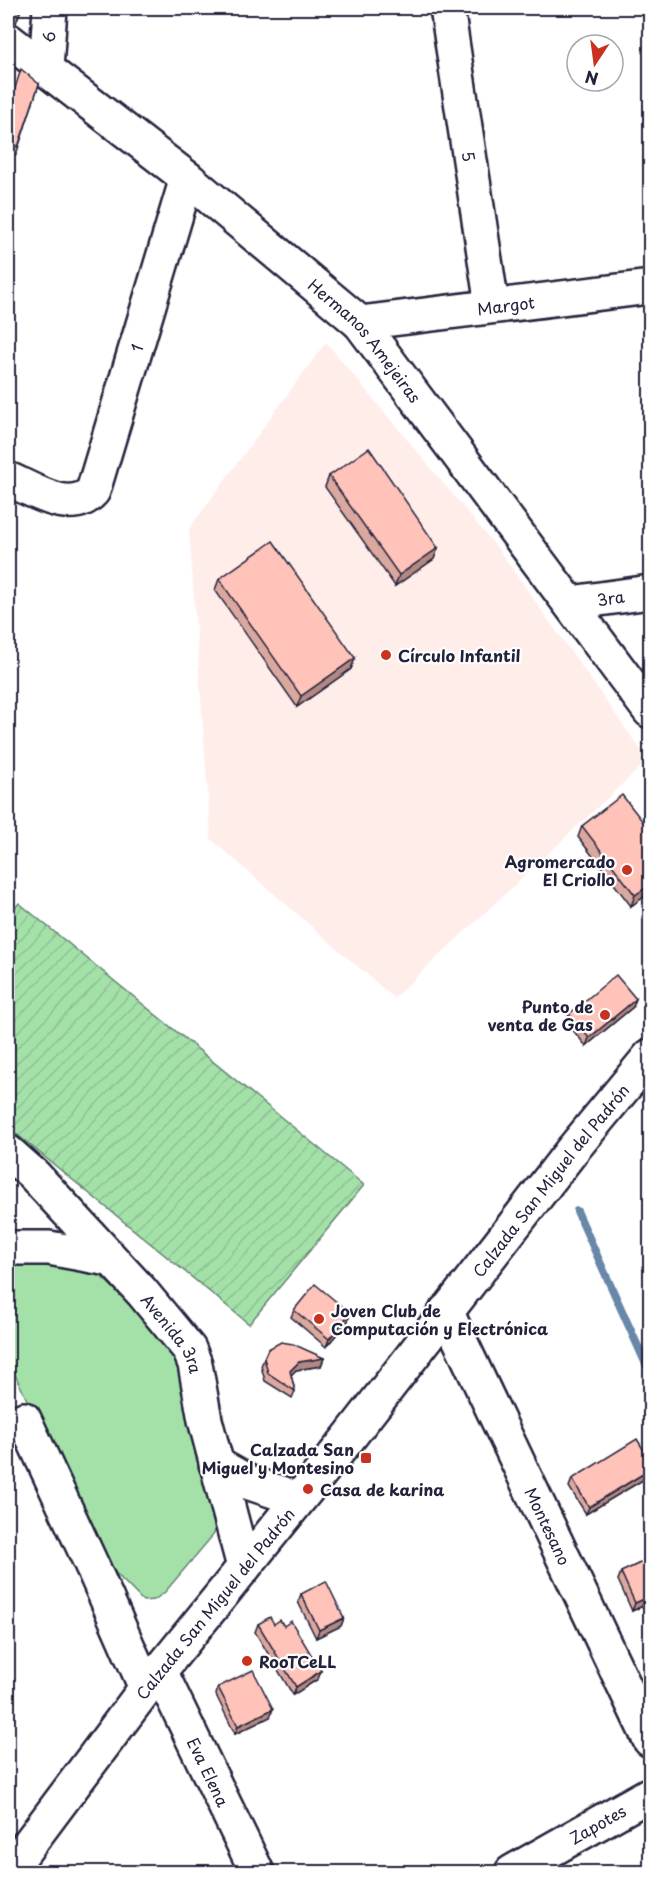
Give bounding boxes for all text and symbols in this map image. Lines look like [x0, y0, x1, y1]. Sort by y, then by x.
street label: 6 [36, 31, 60, 43]
north arrow [565, 33, 625, 93]
text: N [583, 65, 600, 92]
street label: 5 [457, 149, 482, 163]
street label: Hermanos Amejeiras [303, 273, 427, 407]
street label: Margot [476, 289, 536, 320]
street label: 1 [124, 341, 149, 355]
street label: 3ra [595, 584, 626, 611]
place label: Círculo Infantil [398, 643, 521, 667]
marker: Círculo Infantil [379, 648, 393, 662]
place label: Agromercado El Criollo [505, 849, 615, 891]
marker: Agromercado El Criollo [620, 863, 634, 877]
place label: Punto de venta de Gas [487, 994, 593, 1036]
marker: Punto de venta de Gas [598, 1008, 612, 1022]
street label: Calzada San Miguel del Padrón [466, 1079, 634, 1282]
street label: Avenida 3ra [136, 1288, 208, 1375]
place label: Joven Club de Computación y Electrónica [331, 1298, 548, 1340]
marker: Joven Club de Computación y Electrónica [312, 1312, 326, 1326]
place label: Calzada San Miguel y Montesino [202, 1437, 354, 1479]
marker: Calzada San Miguel y Montesino [359, 1451, 373, 1465]
place label: Casa de karina [320, 1477, 444, 1501]
marker: Casa de karina [301, 1482, 315, 1496]
street label: Montesano [519, 1483, 577, 1569]
street label: Calzada San Miguel del Padrón [130, 1502, 300, 1704]
place label: RooTCeLL [259, 1649, 336, 1673]
marker: RooTCeLL [240, 1654, 254, 1668]
street label: Eva Elena [182, 1733, 236, 1810]
street label: Zapotes [565, 1798, 630, 1849]

